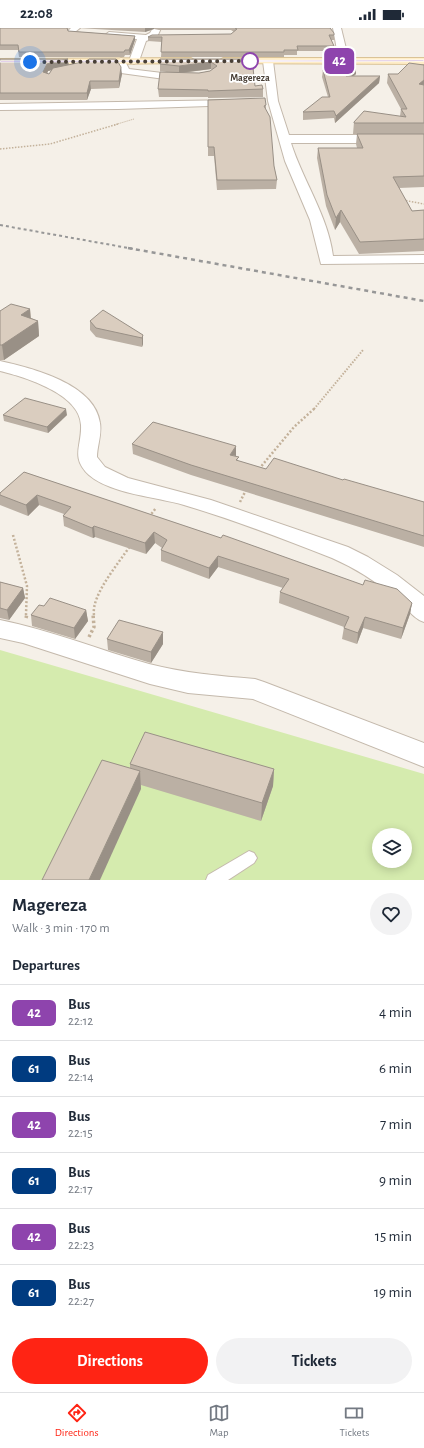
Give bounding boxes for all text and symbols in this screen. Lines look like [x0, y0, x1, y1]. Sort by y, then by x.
text: 22:08 [20, 6, 53, 21]
line badge: 42 [321, 48, 357, 74]
your location [20, 52, 40, 72]
marker: Magereza [241, 52, 259, 70]
text: 42 [332, 54, 346, 68]
place label: Magereza [230, 73, 270, 83]
map controls [372, 828, 412, 868]
button: layers [372, 828, 412, 868]
button: heart [370, 893, 412, 935]
text: Magereza [12, 896, 87, 915]
text: Walk · 3 min · 170 m [12, 922, 110, 935]
text: Departures [12, 958, 80, 973]
text: Bus [68, 997, 90, 1012]
text: 4 min [379, 1005, 412, 1020]
text: 42 [27, 1006, 41, 1020]
text: 22:12 [68, 1015, 93, 1028]
text: Bus [68, 1053, 90, 1068]
text: 6 min [379, 1061, 412, 1076]
text: 61 [28, 1062, 40, 1076]
text: 22:14 [68, 1071, 94, 1084]
text: Bus [68, 1109, 90, 1124]
text: 7 min [380, 1117, 412, 1132]
text: 42 [27, 1118, 41, 1132]
text: 22:15 [68, 1127, 93, 1140]
text: Bus [68, 1165, 90, 1180]
text: 9 min [379, 1173, 412, 1188]
text: 61 [28, 1174, 40, 1188]
text: 22:17 [68, 1183, 93, 1196]
text: Bus [68, 1221, 90, 1236]
text: 15 min [375, 1229, 412, 1244]
text: 42 [27, 1230, 41, 1244]
text: 22:23 [68, 1239, 94, 1252]
text: Bus [68, 1277, 90, 1292]
text: 19 min [374, 1285, 412, 1300]
text: 61 [28, 1286, 40, 1300]
text: 22:27 [68, 1295, 94, 1308]
button: Directions [12, 1338, 208, 1384]
button: Tickets [216, 1338, 412, 1384]
tab: Directions [55, 1402, 99, 1439]
tab: Map [208, 1402, 230, 1439]
tab: Tickets [339, 1402, 369, 1439]

